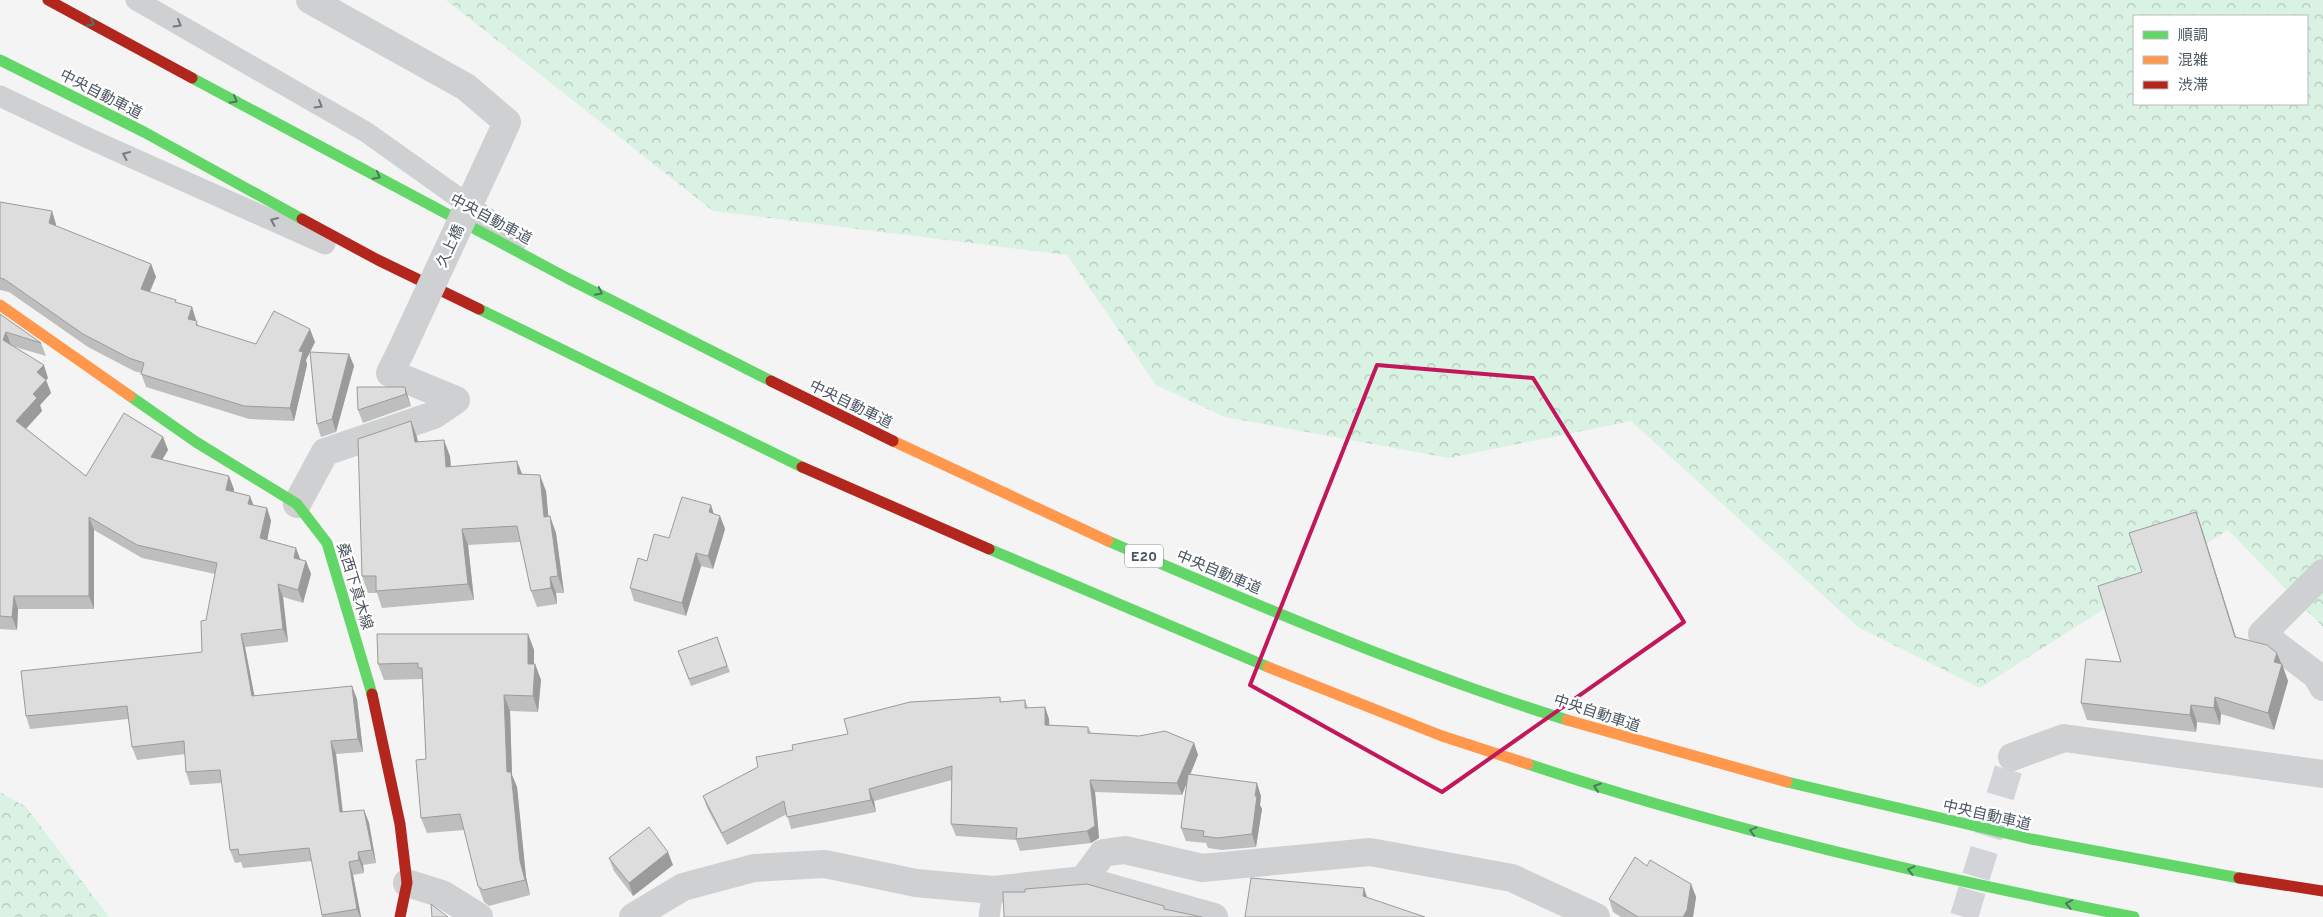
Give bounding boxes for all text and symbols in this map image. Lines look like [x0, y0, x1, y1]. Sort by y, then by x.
legend [2133, 15, 2308, 105]
one-way arrow [86, 17, 95, 27]
one-way arrow [172, 18, 181, 28]
text: 順調 [2178, 27, 2208, 46]
text: 混雑 [2178, 52, 2208, 71]
street label: 中央自動車道 [56, 66, 145, 124]
text: 渋滞 [2178, 77, 2208, 96]
one-way arrow [229, 94, 238, 104]
one-way arrow [313, 99, 322, 109]
one-way arrow [122, 151, 131, 162]
one-way arrow [372, 170, 381, 180]
street label: 中央自動車道 [446, 191, 534, 250]
one-way arrow [270, 217, 279, 228]
street label: 久上橋 [433, 222, 469, 271]
one-way arrow [594, 286, 603, 296]
street label: 中央自動車道 [806, 377, 895, 434]
street label: 桑西下真木線 [331, 541, 376, 632]
road number: E20 [1125, 544, 1163, 568]
street label: 中央自動車道 [1173, 547, 1264, 600]
street label: 中央自動車道 [1551, 691, 1642, 737]
one-way arrow [1593, 782, 1601, 792]
street label: 中央自動車道 [1941, 797, 2033, 836]
one-way arrow [1748, 826, 1757, 837]
one-way arrow [1906, 865, 1915, 876]
one-way arrow [2065, 899, 2074, 910]

